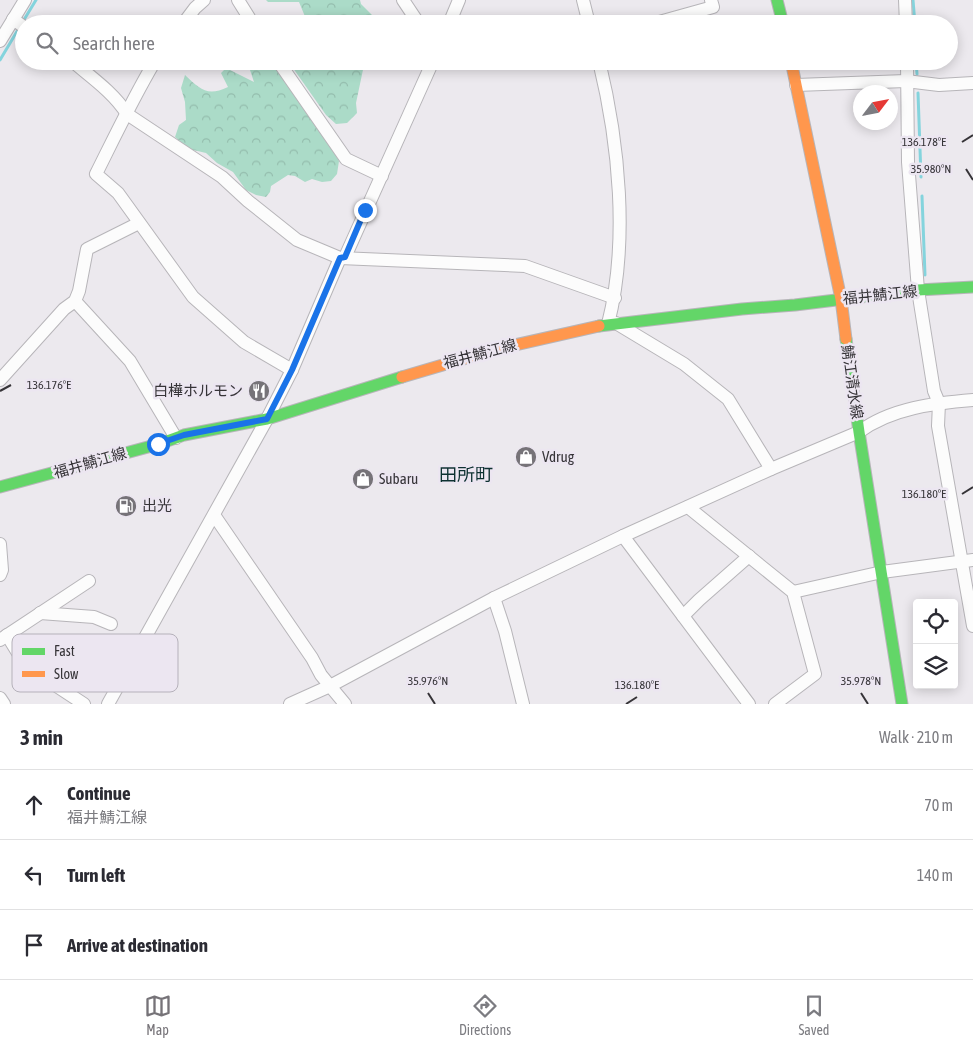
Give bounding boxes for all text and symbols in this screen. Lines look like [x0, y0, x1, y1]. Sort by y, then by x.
search box [15, 15, 958, 70]
icon: search [33, 29, 61, 57]
text: Search here [73, 32, 155, 54]
north arrow [853, 85, 898, 130]
text: 136.178°E [902, 135, 946, 149]
text: 35.980°N [911, 162, 951, 176]
route end [354, 199, 377, 222]
street label: 福井鯖江線 [842, 282, 918, 307]
street label: 福井鯖江線 [441, 336, 518, 371]
street label: 鯖江清水線 [839, 344, 866, 420]
text: 136.176°E [27, 378, 71, 392]
restaurant icon: 白樺ホルモン [247, 379, 271, 403]
place label: 白樺ホルモン [153, 382, 243, 399]
route start [147, 433, 170, 456]
street label: 福井鯖江線 [51, 444, 128, 481]
shop icon: Vdrug [514, 445, 538, 469]
place label: Vdrug [542, 448, 575, 465]
district label: 田所町 [439, 464, 493, 485]
shop icon: Subaru [351, 467, 375, 491]
place label: Subaru [379, 470, 418, 487]
text: 136.180°E [902, 487, 946, 501]
fuel station icon: 出光 [114, 494, 138, 518]
place label: 出光 [142, 497, 172, 514]
map controls [913, 599, 958, 689]
button: locate [913, 599, 958, 644]
legend [12, 634, 178, 692]
text: Fast [54, 643, 75, 659]
button: layers [913, 644, 958, 689]
text: Slow [54, 666, 79, 682]
text: 35.976°N [408, 674, 448, 688]
text: 35.978°N [841, 674, 881, 688]
text: 136.180°E [615, 678, 659, 692]
text: 3 min [20, 725, 63, 749]
text: Walk · 210 m [879, 728, 953, 746]
text: Continue [67, 782, 131, 804]
icon: ahead [20, 791, 48, 819]
text: 70 m [924, 796, 953, 814]
text: 福井鯖江線 [67, 808, 147, 826]
icon: left [20, 861, 48, 889]
text: Turn left [67, 864, 125, 886]
text: 140 m [917, 866, 953, 884]
icon: arrive [20, 931, 48, 959]
text: Arrive at destination [67, 934, 208, 956]
tab: Map [144, 992, 172, 1038]
tab: Directions [459, 992, 511, 1038]
tab: Saved [798, 992, 829, 1038]

